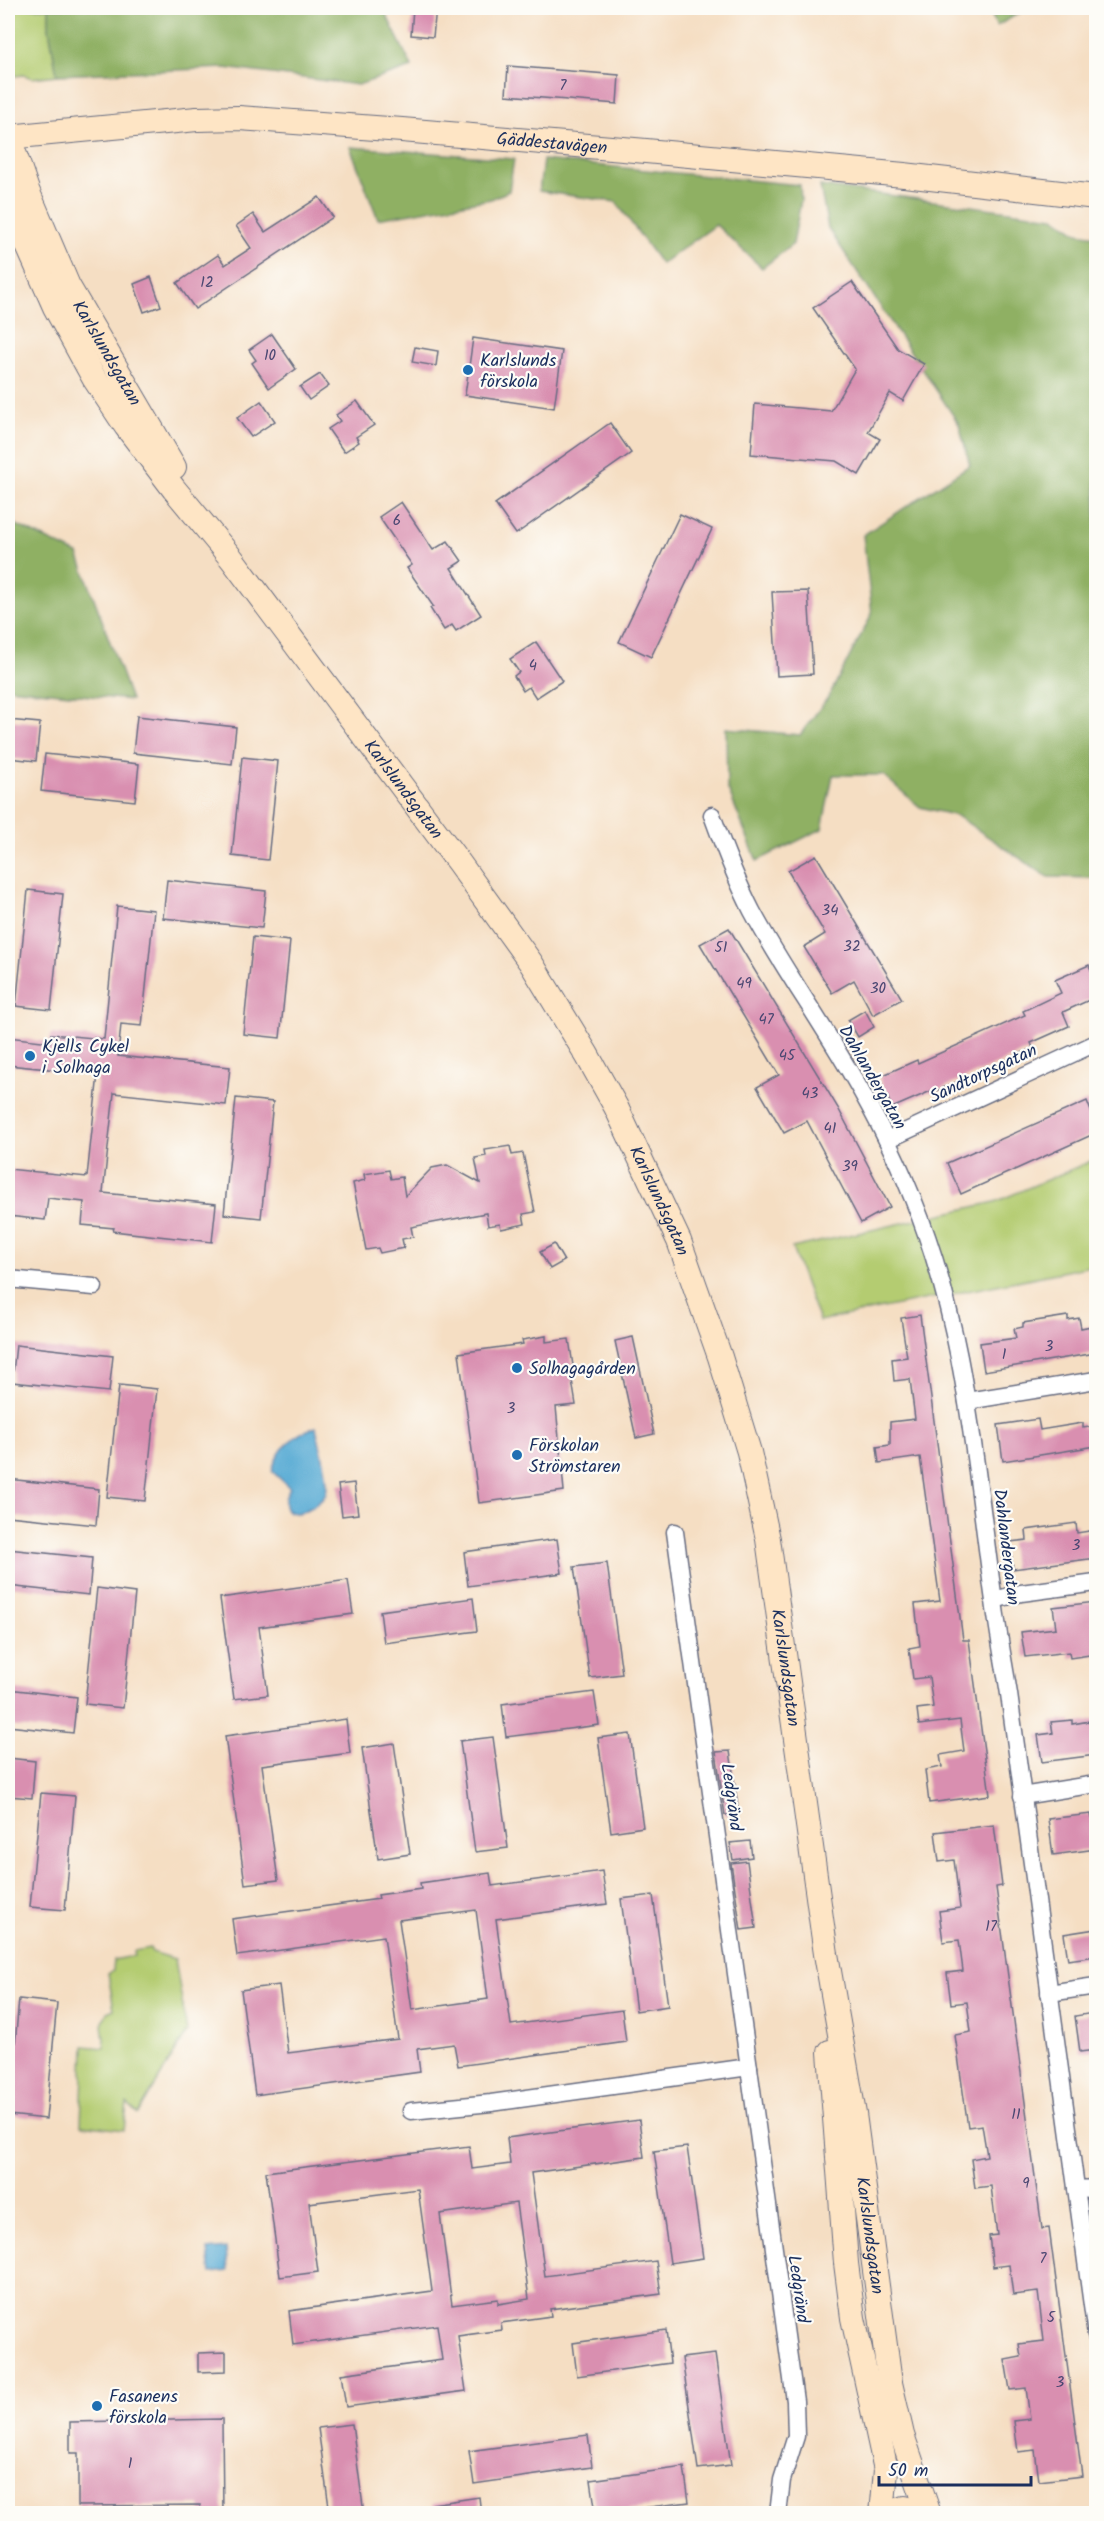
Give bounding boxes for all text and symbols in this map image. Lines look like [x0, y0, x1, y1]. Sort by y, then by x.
house number: 7 [560, 74, 568, 98]
street label: Gäddestavägen [495, 125, 609, 164]
house number: 12 [200, 271, 214, 295]
street label: Karlslundsgatan [63, 295, 148, 412]
house number: 10 [264, 344, 277, 368]
place label: Karlslunds förskola [480, 347, 557, 397]
marker: Karlslunds förskola [461, 363, 475, 377]
house number: 6 [393, 509, 401, 533]
house number: 4 [529, 654, 537, 678]
street label: Karlslundsgatan [356, 734, 450, 846]
house number: 34 [822, 899, 838, 923]
house number: 32 [843, 935, 861, 959]
house number: 51 [715, 936, 728, 960]
house number: 49 [736, 972, 752, 996]
house number: 30 [870, 977, 887, 1001]
house number: 47 [758, 1008, 775, 1032]
street label: Dahlandergatan [830, 1020, 914, 1136]
place label: Kjells Cykel i Solhaga [42, 1033, 130, 1083]
street label: Sandtorpsgatan [925, 1037, 1042, 1112]
house number: 45 [779, 1044, 796, 1068]
marker: Kjells Cykel i Solhaga [23, 1049, 37, 1063]
house number: 43 [802, 1082, 819, 1106]
house number: 41 [824, 1117, 837, 1141]
street label: Karlslundsgatan [620, 1141, 696, 1260]
house number: 39 [842, 1155, 859, 1179]
house number: 3 [1045, 1335, 1054, 1359]
house number: 1 [1002, 1343, 1007, 1367]
place label: Solhagagården [529, 1355, 636, 1384]
marker: Solhagagården [510, 1361, 524, 1375]
house number: 3 [507, 1397, 516, 1421]
place label: Förskolan Strömstaren [529, 1432, 621, 1482]
marker: Förskolan Strömstaren [510, 1448, 524, 1462]
street label: Dahlandergatan [984, 1487, 1027, 1607]
house number: 3 [1072, 1534, 1081, 1558]
street label: Karlslundsgatan [762, 1607, 807, 1729]
street label: Ledgränd [711, 1761, 750, 1834]
house number: 17 [985, 1915, 998, 1939]
house number: 11 [1011, 2103, 1021, 2127]
house number: 9 [1022, 2172, 1030, 2196]
street label: Karlslundsgatan [847, 2175, 891, 2296]
house number: 7 [1040, 2247, 1048, 2271]
street label: Ledgränd [778, 2253, 817, 2326]
house number: 5 [1047, 2306, 1056, 2330]
house number: 3 [1056, 2371, 1065, 2395]
place label: Fasanens förskola [109, 2383, 178, 2433]
marker: Fasanens förskola [90, 2399, 104, 2413]
scale bar [879, 2449, 1030, 2487]
house number: 1 [128, 2452, 133, 2476]
text: 50 m [888, 2457, 928, 2486]

